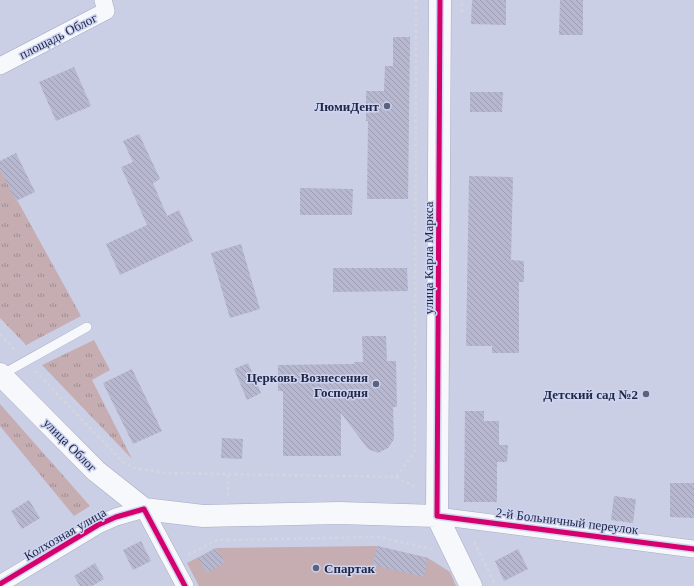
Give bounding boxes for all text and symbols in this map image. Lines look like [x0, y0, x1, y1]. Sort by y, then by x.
street label: площадь Облог [16, 10, 100, 62]
place label: ЛюмиДент [314, 99, 380, 114]
marker: ЛюмиДент [382, 101, 392, 111]
street label: улица Карла Маркса [421, 201, 436, 314]
place label: Церковь Вознесения Господня [247, 370, 368, 400]
marker: Церковь Вознесения Господня [371, 379, 381, 389]
place label: Детский сад №2 [543, 387, 638, 402]
marker: Детский сад №2 [641, 389, 651, 399]
street label: улица Облог [40, 415, 100, 475]
street label: Колхозная улица [21, 504, 109, 564]
street label: 2-й Больничный переулок [495, 505, 640, 537]
place label: Спартак [324, 561, 375, 576]
marker: Спартак [311, 563, 321, 573]

